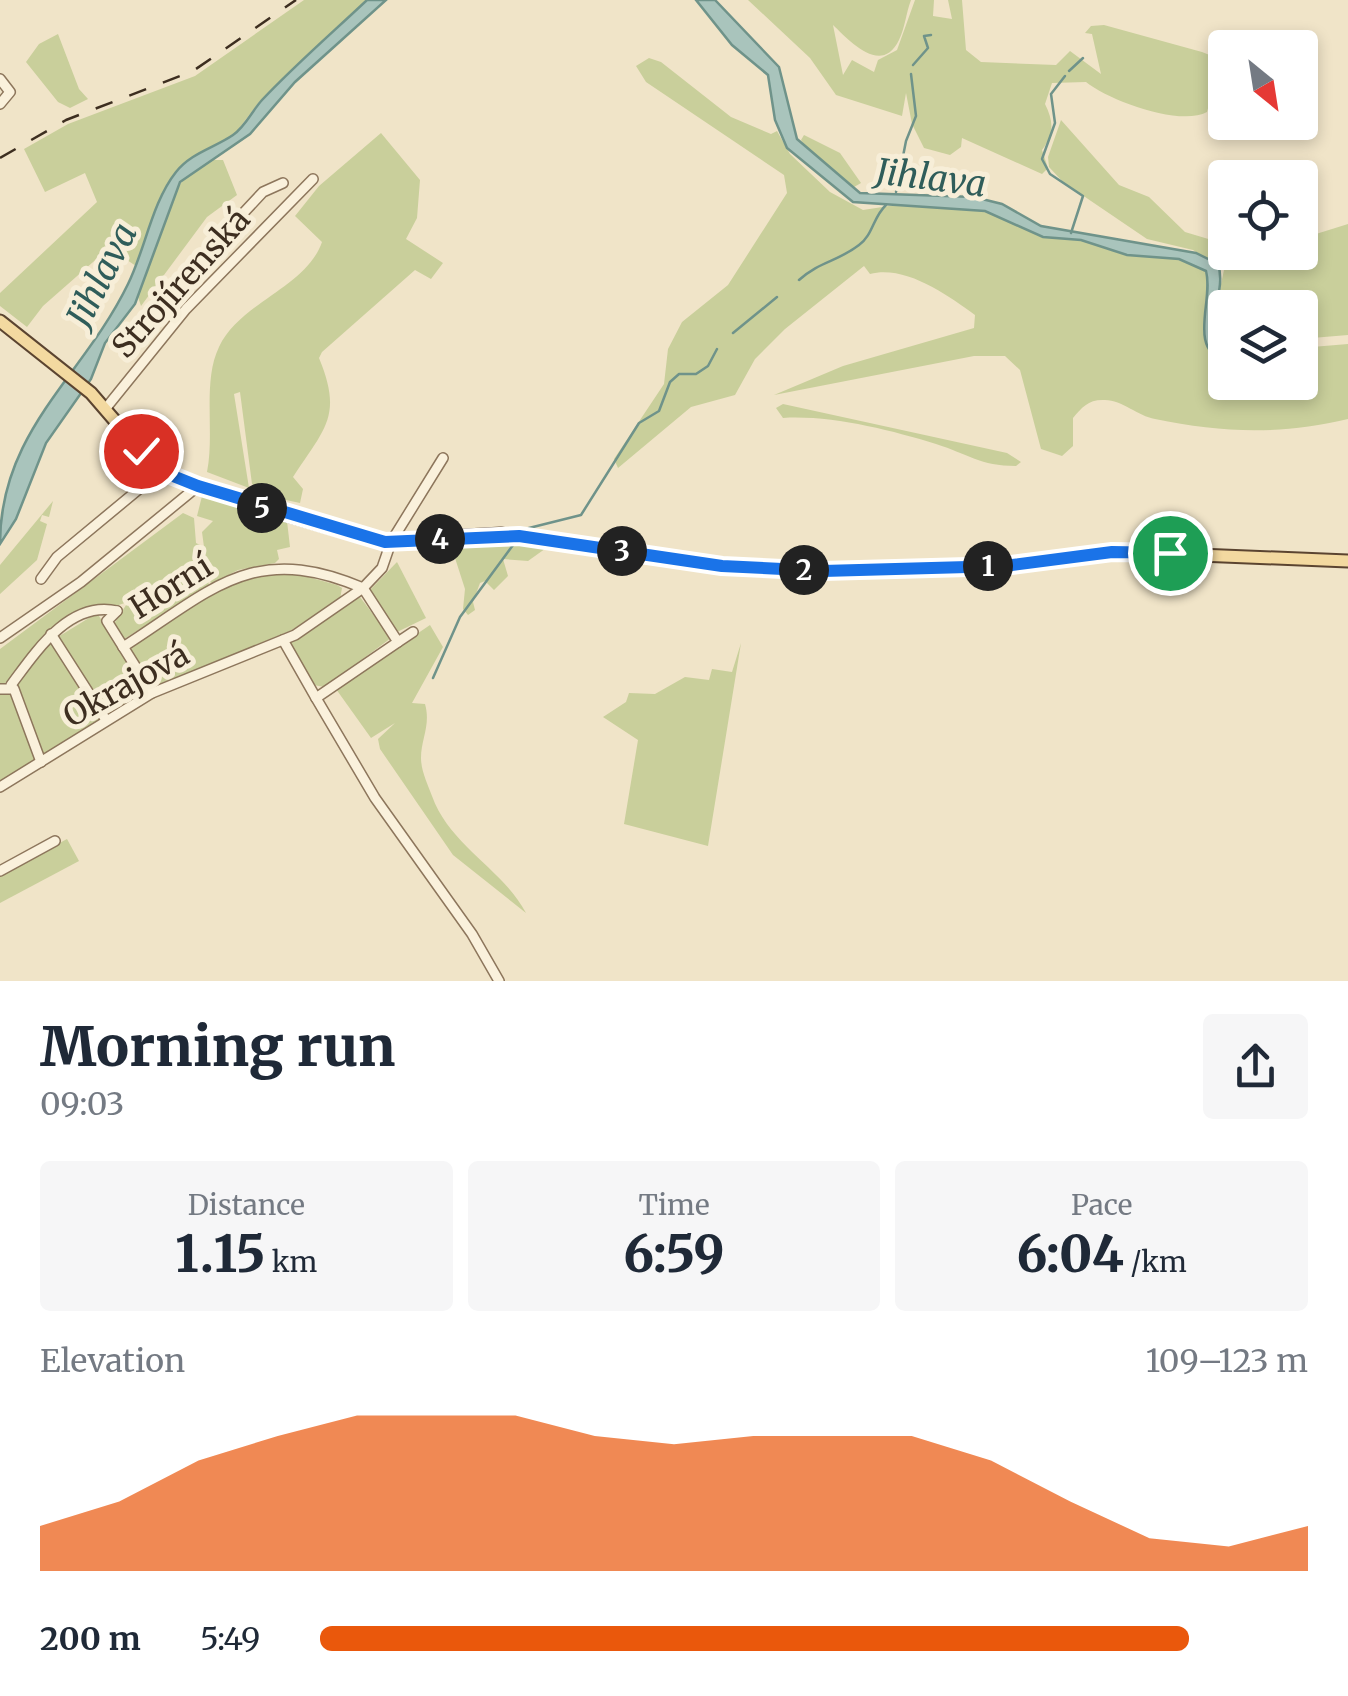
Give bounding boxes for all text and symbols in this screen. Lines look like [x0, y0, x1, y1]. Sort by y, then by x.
north arrow [1208, 30, 1318, 140]
map controls [1208, 30, 1318, 400]
water label: Jihlava [869, 149, 989, 207]
button: locate [1208, 160, 1318, 270]
street label: Strojírenská [103, 200, 259, 366]
water label: Jihlava [55, 216, 147, 338]
button: layers [1208, 290, 1318, 400]
pin [99, 409, 184, 494]
icon: check [114, 424, 169, 479]
pin: 5 [237, 483, 287, 533]
text: 5 [254, 490, 270, 526]
pin [1128, 511, 1213, 596]
pin: 4 [415, 514, 465, 564]
text: 4 [431, 521, 449, 557]
pin: 3 [597, 526, 647, 576]
icon: arrive [1143, 526, 1198, 581]
text: 3 [614, 533, 630, 569]
pin: 1 [963, 541, 1013, 591]
pin: 2 [779, 545, 829, 595]
street label: Horní [122, 546, 220, 628]
text: 1 [982, 548, 994, 584]
text: 2 [796, 552, 812, 588]
street label: Okrajová [56, 634, 196, 736]
text: Morning run [40, 1012, 395, 1081]
button: share [1203, 1014, 1308, 1119]
text: 09:03 [40, 1084, 124, 1124]
text: Distance [188, 1187, 305, 1223]
text: Time [638, 1187, 709, 1223]
text: Pace [1071, 1187, 1132, 1223]
text: 1.15 [175, 1223, 265, 1286]
text: 6:59 [623, 1223, 725, 1286]
text: 6:04 [1016, 1223, 1124, 1286]
text: km [265, 1244, 317, 1280]
text: /km [1124, 1244, 1187, 1280]
text: Elevation [40, 1341, 185, 1381]
text: 109–123 m [1146, 1341, 1308, 1381]
text: 200 m [40, 1619, 141, 1659]
text: 5:49 [200, 1619, 260, 1659]

